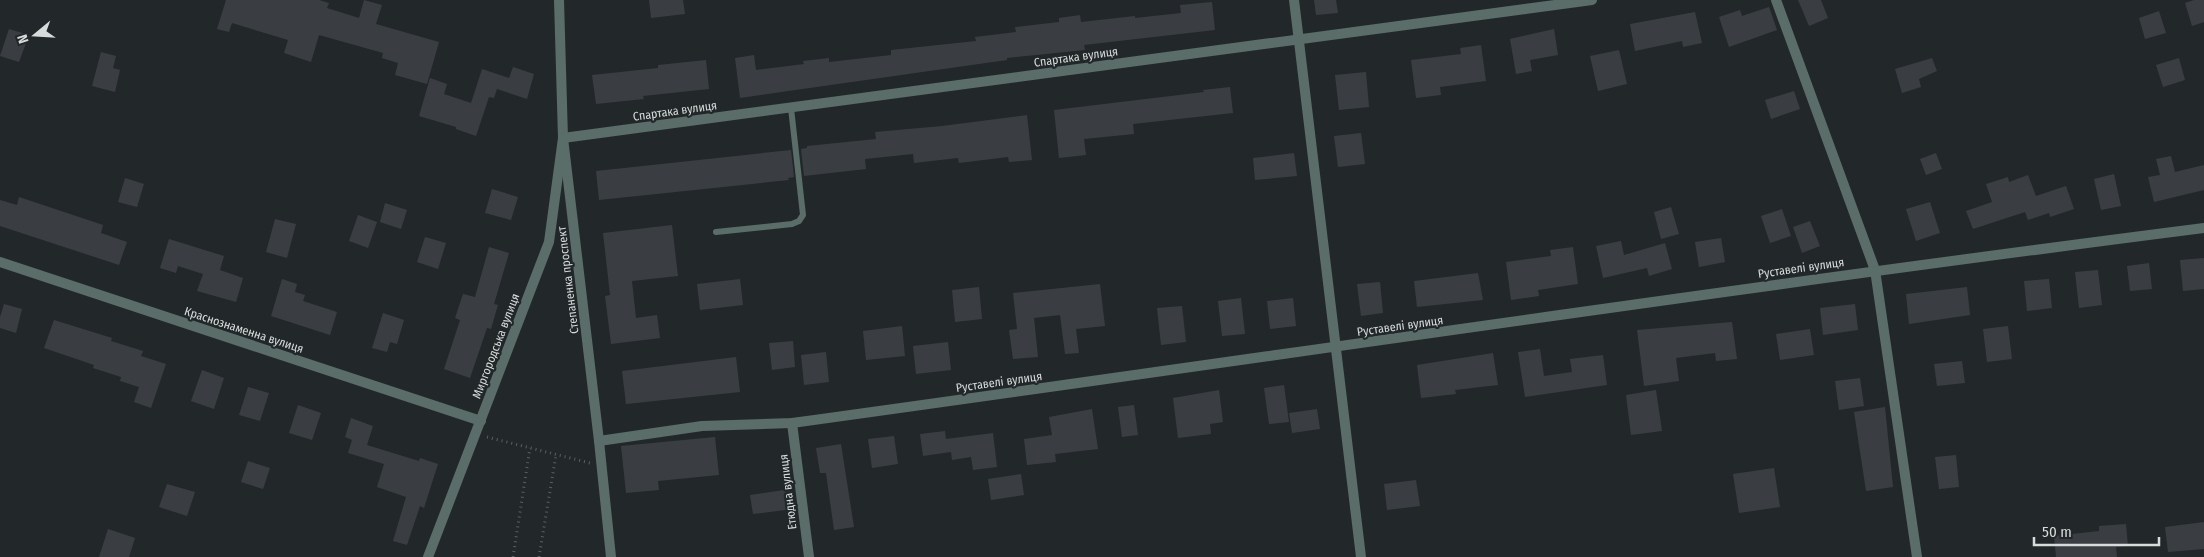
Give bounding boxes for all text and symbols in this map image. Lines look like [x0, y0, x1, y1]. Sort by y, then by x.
north arrow [10, 10, 60, 60]
text: N [14, 32, 32, 45]
street label: Спартака вулиця [1033, 44, 1119, 70]
street label: Спартака вулиця [632, 98, 718, 124]
street label: Степаненка проспект [554, 225, 582, 334]
street label: Руставелі вулиця [1757, 255, 1845, 281]
street label: Миргородська вулиця [469, 291, 523, 401]
street label: Краснознаменна вулиця [183, 304, 305, 356]
street label: Руставелі вулиця [1356, 313, 1444, 339]
street label: Руставелі вулиця [955, 369, 1043, 395]
street label: Етюдна вулиця [776, 454, 800, 530]
scale bar [2034, 514, 2159, 546]
text: 50 m [2042, 523, 2072, 541]

